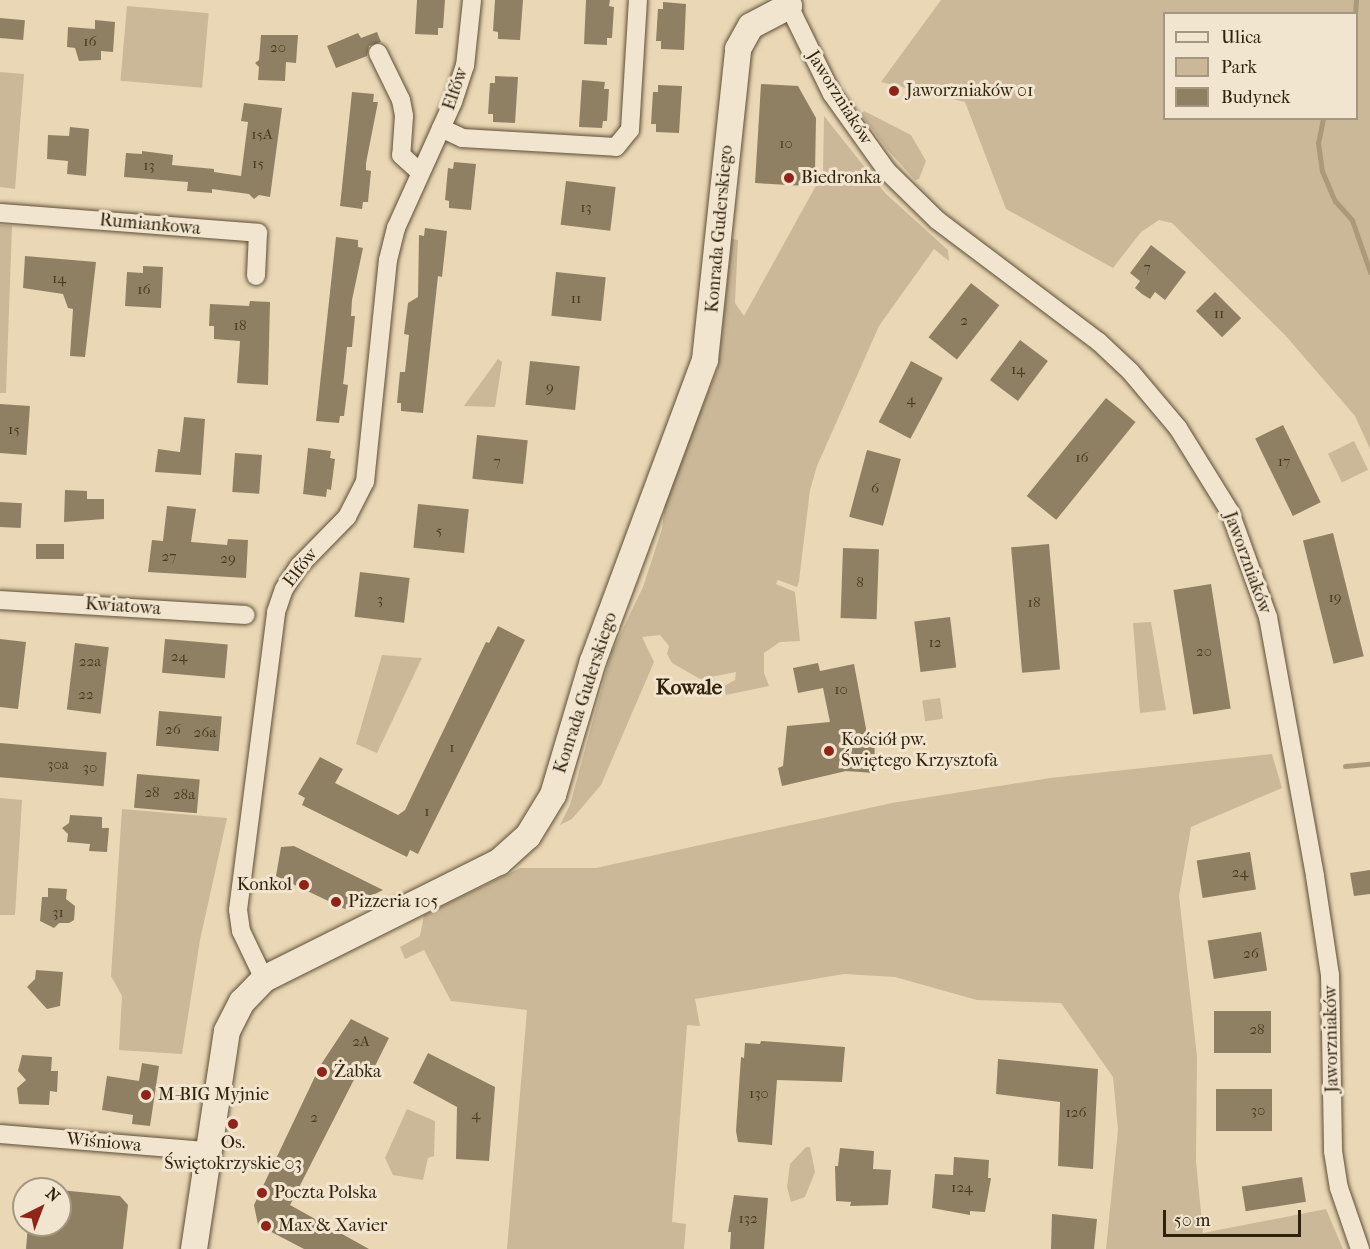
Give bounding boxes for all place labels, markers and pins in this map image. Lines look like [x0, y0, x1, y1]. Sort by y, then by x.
place label: Jaworzniaków 01 [906, 80, 1033, 102]
marker: Jaworzniaków 01 [887, 84, 901, 98]
place label: Biedronka [801, 167, 881, 189]
marker: Biedronka [782, 171, 796, 185]
place label: Kościół pw. Świętego Krzysztofa [841, 730, 998, 772]
marker: Kościół pw. Świętego Krzysztofa [822, 744, 836, 758]
place label: Konkol [237, 874, 292, 896]
marker: Konkol [297, 878, 311, 892]
place label: Pizzeria 105 [348, 891, 438, 913]
marker: Pizzeria 105 [329, 895, 343, 909]
place label: Żabka [334, 1061, 381, 1083]
marker: Żabka [315, 1065, 329, 1079]
place label: M-BIG Myjnie [158, 1084, 269, 1106]
marker: M-BIG Myjnie [139, 1088, 153, 1102]
marker: Os. Świętokrzyskie 03 [226, 1117, 240, 1131]
place label: Os. Świętokrzyskie 03 [164, 1133, 302, 1176]
place label: Poczta Polska [274, 1182, 377, 1204]
marker: Poczta Polska [255, 1186, 269, 1200]
place label: Max & Xavier [278, 1215, 387, 1237]
marker: Max & Xavier [259, 1219, 273, 1233]

